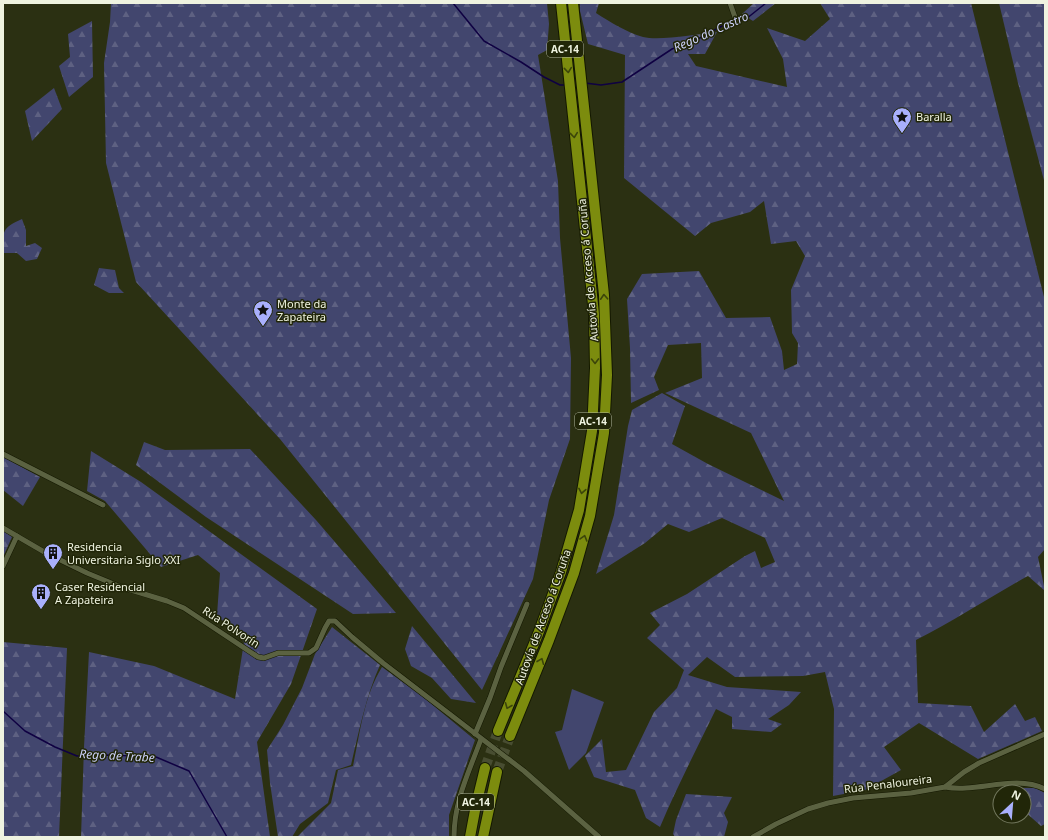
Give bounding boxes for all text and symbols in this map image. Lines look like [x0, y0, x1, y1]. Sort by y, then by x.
water label: Rego do Castro [670, 7, 751, 56]
road number: AC-14 [547, 41, 583, 57]
one-way arrow [563, 67, 572, 73]
place icon: Baralla [891, 106, 913, 134]
place label: Baralla [916, 109, 952, 124]
one-way arrow [570, 131, 579, 138]
street label: Autovía de Acceso á Coruña [574, 198, 601, 342]
one-way arrow [600, 294, 608, 300]
place label: Monte da Zapateira [277, 296, 326, 324]
place icon: Monte da Zapateira [252, 299, 274, 327]
one-way arrow [591, 358, 599, 364]
road number: AC-14 [575, 413, 611, 429]
one-way arrow [578, 487, 587, 494]
one-way arrow [579, 535, 588, 542]
place label: Residencia Universitaria Siglo XXI [67, 539, 181, 567]
building icon: Residencia Universitaria Siglo XXI [42, 542, 64, 570]
street label: Autovía de Acceso á Coruña [511, 547, 574, 687]
place label: Caser Residencial A Zapateira [55, 579, 145, 607]
building icon: Caser Residencial A Zapateira [30, 582, 52, 610]
street label: Rúa Polvorín [200, 603, 263, 651]
one-way arrow [536, 658, 544, 665]
one-way arrow [505, 702, 513, 709]
water label: Rego de Trabe [79, 745, 155, 766]
street label: Rúa Penaloureira [843, 771, 933, 796]
north arrow [992, 784, 1032, 824]
text: N [1009, 786, 1024, 803]
road number: AC-14 [458, 794, 494, 810]

